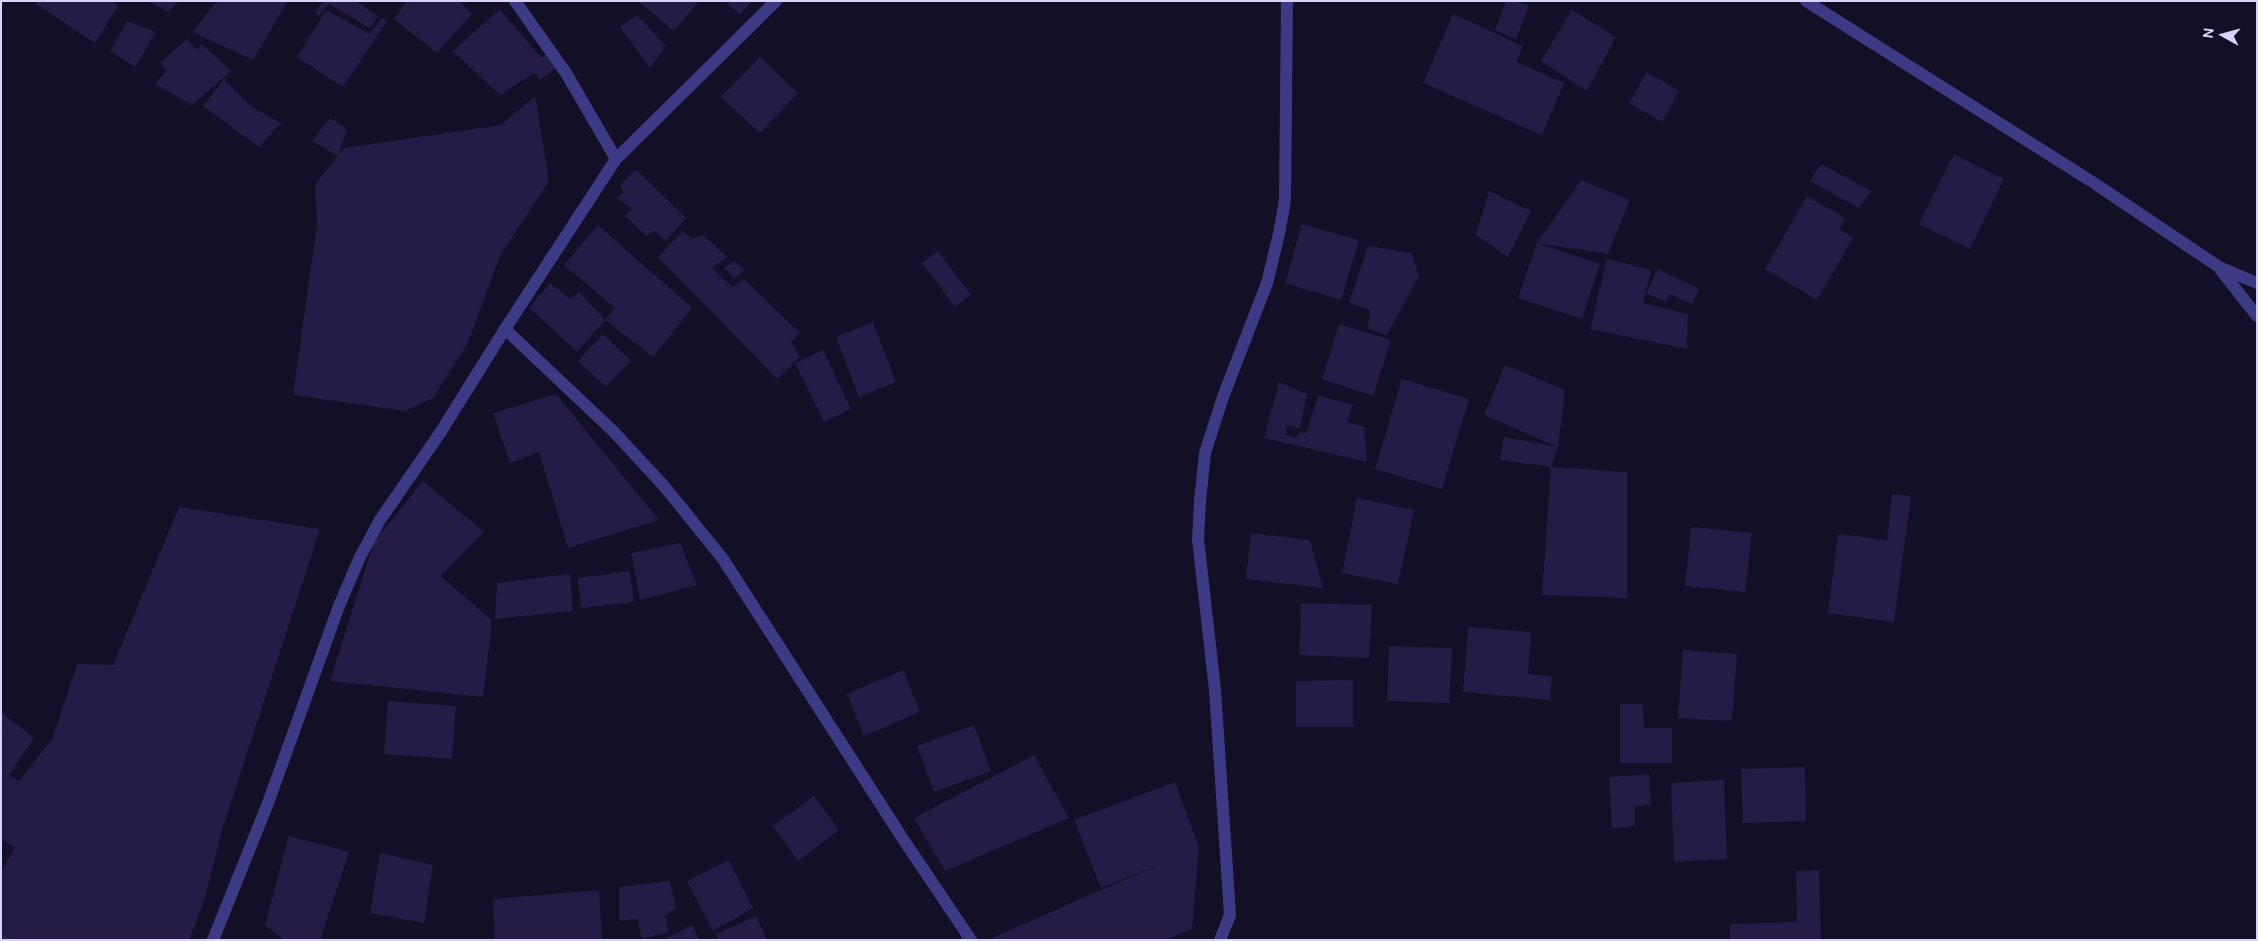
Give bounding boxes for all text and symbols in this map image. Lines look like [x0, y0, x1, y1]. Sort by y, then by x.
north arrow [2198, 10, 2248, 60]
text: N [2199, 27, 2218, 39]

